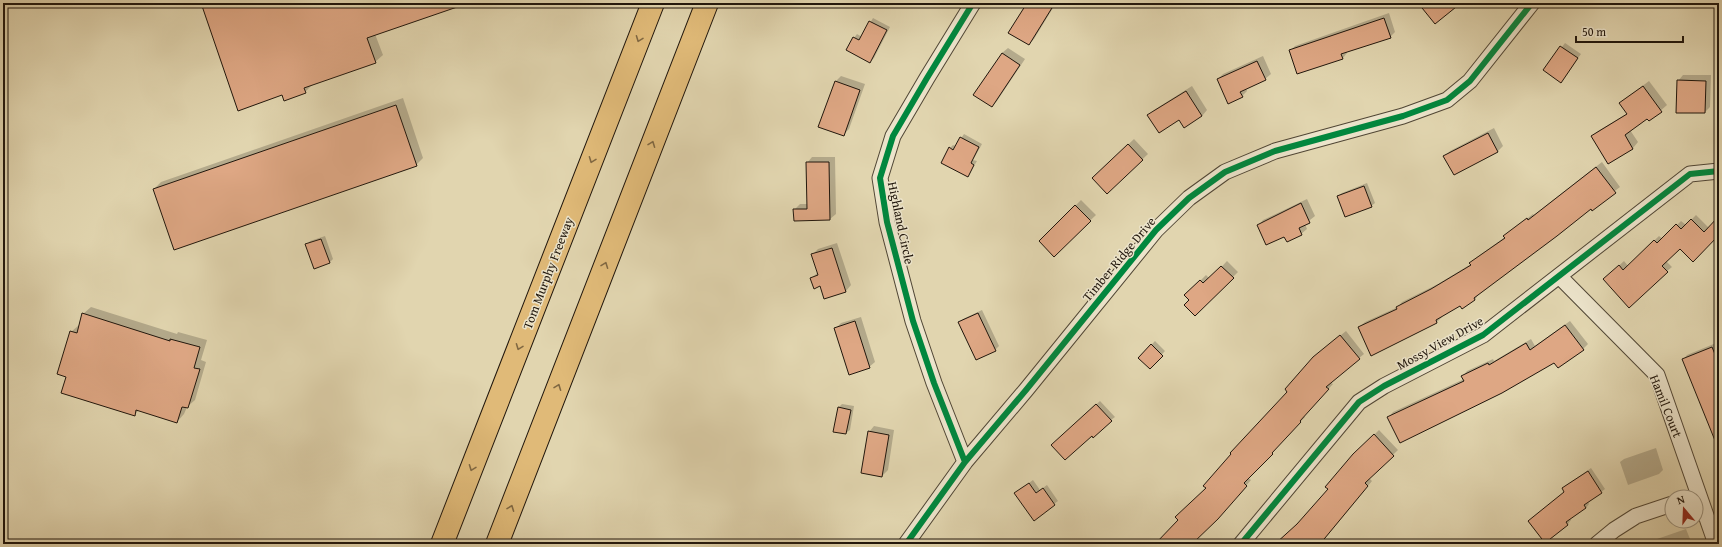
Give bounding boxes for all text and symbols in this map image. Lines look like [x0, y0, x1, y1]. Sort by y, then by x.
scale bar [1576, 18, 1683, 44]
text: 50 m [1582, 23, 1606, 40]
one-way arrow [635, 36, 643, 43]
one-way arrow [648, 141, 656, 148]
one-way arrow [588, 157, 596, 164]
street label: Highland Circle [883, 180, 919, 266]
street label: Timber Ridge Drive [1078, 213, 1160, 305]
street label: Tom Murphy Freeway [518, 214, 578, 332]
one-way arrow [600, 262, 608, 270]
street label: Mossy View Drive [1393, 311, 1487, 375]
one-way arrow [516, 343, 524, 350]
street label: Hamil Court [1645, 372, 1687, 441]
one-way arrow [553, 383, 561, 390]
one-way arrow [468, 464, 476, 471]
north arrow [1664, 489, 1704, 529]
text: N [1675, 491, 1687, 508]
one-way arrow [506, 504, 514, 511]

